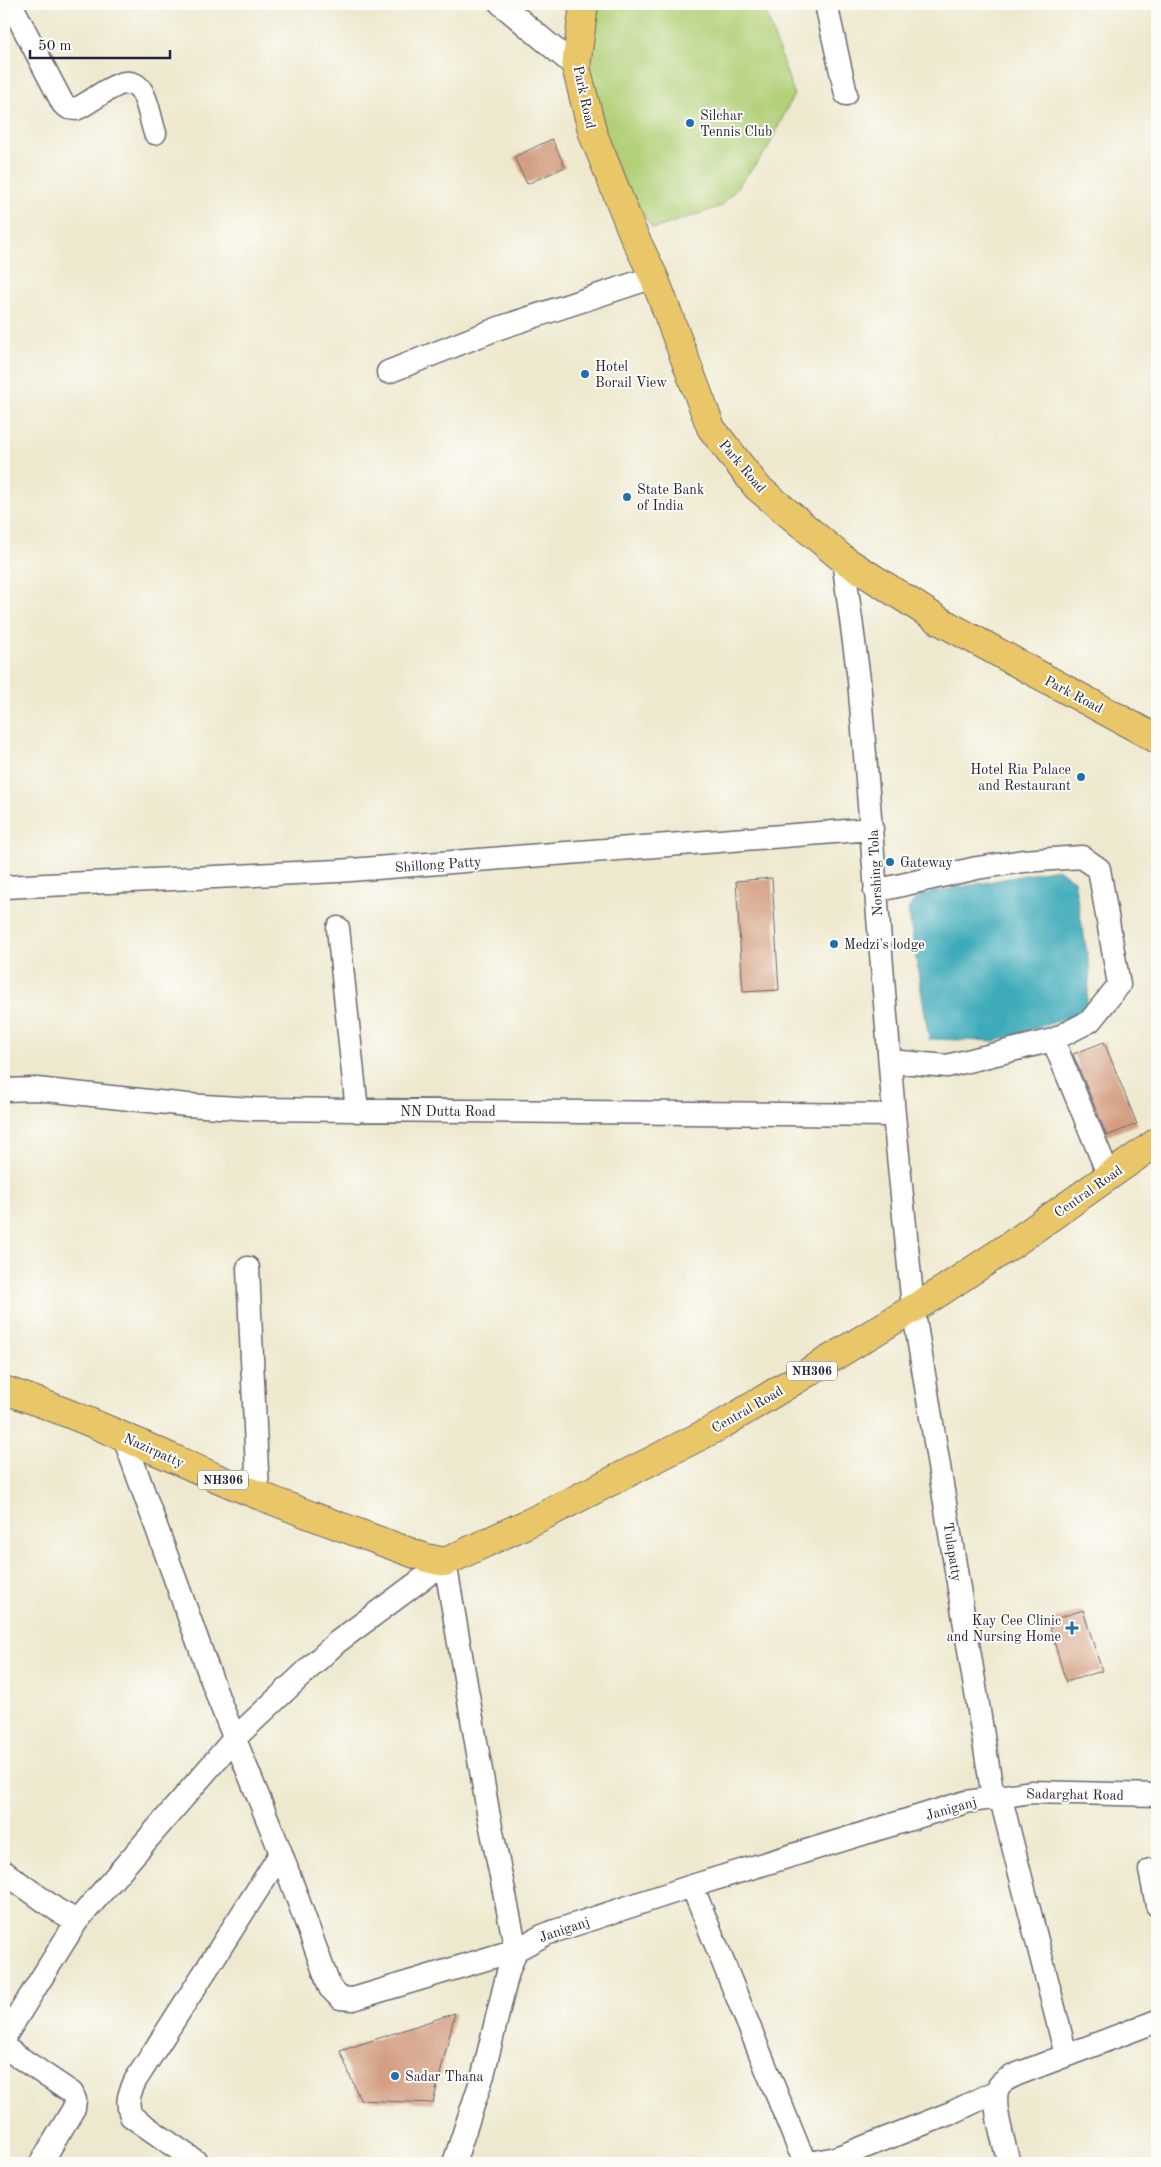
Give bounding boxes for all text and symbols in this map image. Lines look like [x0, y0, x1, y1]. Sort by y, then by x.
scale bar [30, 28, 170, 60]
text: 50 m [38, 39, 72, 54]
street label: Park Road [571, 64, 598, 130]
place label: Silchar Tennis Club [700, 109, 772, 139]
marker: Silchar Tennis Club [684, 117, 696, 129]
place label: Hotel Borail View [595, 360, 667, 390]
marker: Hotel Borail View [579, 368, 591, 380]
street label: Park Road [716, 438, 768, 496]
place label: State Bank of India [637, 483, 704, 513]
marker: State Bank of India [621, 491, 633, 503]
street label: Park Road [1042, 674, 1105, 716]
place label: Hotel Ria Palace and Restaurant [970, 763, 1071, 793]
marker: Hotel Ria Palace and Restaurant [1075, 771, 1087, 783]
street label: Norshing Tola [867, 829, 885, 917]
street label: Shillong Patty [394, 855, 482, 875]
marker: Gateway [884, 856, 896, 868]
place label: Gateway [900, 856, 953, 870]
marker: Medzi's lodge [828, 938, 840, 950]
place label: Medzi's lodge [844, 938, 925, 952]
street label: NN Dutta Road [400, 1105, 496, 1119]
street label: Central Road [1052, 1163, 1125, 1220]
road number: NH306 [787, 1362, 837, 1380]
street label: Central Road [709, 1384, 786, 1436]
street label: Nazirpatty [121, 1431, 187, 1471]
road number: NH306 [198, 1470, 248, 1490]
street label: Tulapatty [940, 1522, 964, 1583]
place label: Kay Cee Clinic and Nursing Home [947, 1614, 1061, 1644]
marker: Kay Cee Clinic and Nursing Home [1065, 1621, 1079, 1635]
street label: Sadarghat Road [1026, 1787, 1124, 1803]
street label: Janiganj [924, 1795, 978, 1823]
street label: Janiganj [537, 1915, 591, 1945]
marker: Sadar Thana [389, 2070, 401, 2082]
place label: Sadar Thana [405, 2070, 484, 2084]

